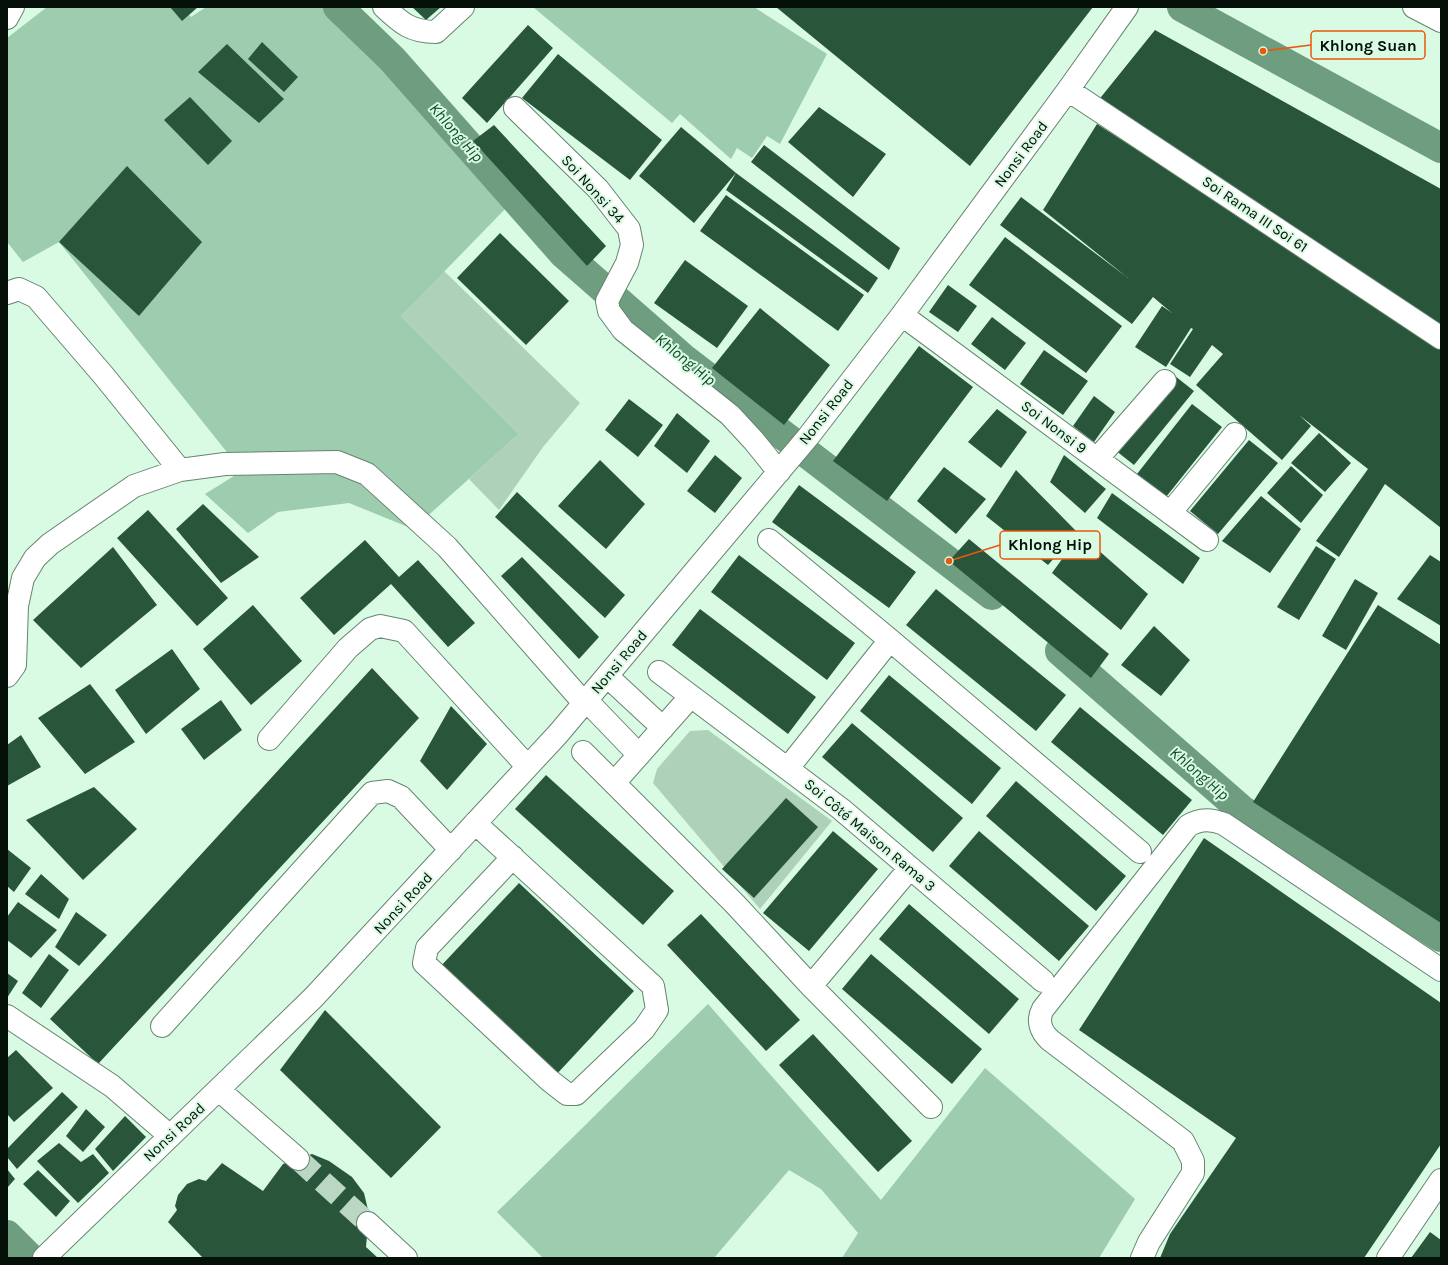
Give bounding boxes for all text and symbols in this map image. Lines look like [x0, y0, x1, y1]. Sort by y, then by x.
callout: Khlong Suan [1311, 31, 1425, 59]
text: Khlong Suan [1319, 36, 1417, 55]
water label: Khlong Hip [426, 99, 488, 166]
street label: Nonsi Road [990, 117, 1052, 191]
street label: Soi Nonsi 34 [558, 151, 629, 227]
street label: Soi Rama III Soi 61 [1199, 172, 1311, 256]
water label: Khlong Hip [652, 329, 720, 390]
street label: Nonsi Road [795, 376, 857, 448]
street label: Soi Nonsi 9 [1018, 397, 1090, 457]
callout: Khlong Hip [1000, 531, 1100, 559]
text: Khlong Hip [1008, 535, 1092, 554]
street label: Nonsi Road [587, 626, 651, 698]
water label: Khlong Hip [1166, 743, 1233, 804]
street label: Soi Côté Maison Rama 3 [801, 775, 939, 895]
street label: Nonsi Road [370, 868, 436, 938]
street label: Nonsi Road [139, 1099, 209, 1165]

